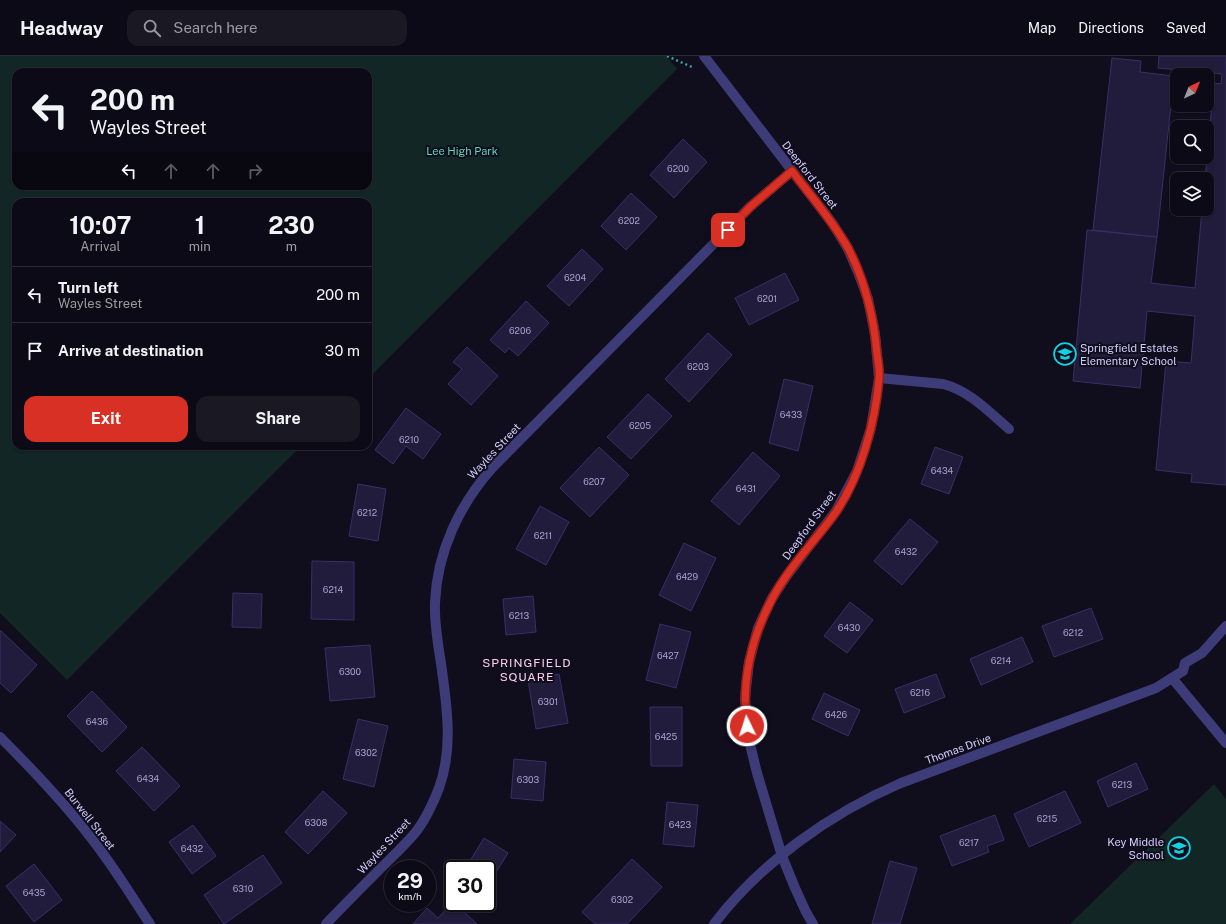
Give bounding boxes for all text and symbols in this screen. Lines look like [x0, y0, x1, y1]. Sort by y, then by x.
search box [127, 10, 407, 46]
text: Headway [20, 17, 103, 39]
icon: search [141, 17, 163, 39]
text: Search here [173, 19, 258, 36]
text: Map [1028, 20, 1056, 36]
text: Directions [1078, 20, 1144, 36]
text: Saved [1166, 20, 1206, 36]
north arrow [1170, 68, 1214, 112]
map controls [1170, 68, 1214, 216]
text: 200 m [90, 83, 175, 116]
icon: left [24, 84, 76, 136]
text: Wayles Street [90, 117, 207, 138]
button: search [1170, 120, 1214, 164]
street label: Deepford Street [780, 139, 840, 211]
park label: Lee High Park [426, 145, 498, 157]
icon: left [118, 160, 140, 182]
icon: ahead [160, 160, 182, 182]
icon: ahead [202, 160, 224, 182]
icon: right [244, 160, 266, 182]
house number: 6200 [667, 163, 689, 174]
button: layers [1170, 172, 1214, 216]
text: 10:07 [69, 211, 132, 239]
text: 1 [195, 211, 205, 239]
text: 230 [268, 211, 315, 239]
pin [711, 213, 745, 247]
house number: 6202 [618, 215, 640, 226]
icon: arrive [717, 219, 739, 241]
text: Arrival [80, 239, 120, 254]
text: min [189, 239, 211, 254]
text: m [286, 239, 297, 254]
house number: 6204 [564, 272, 586, 283]
text: Turn left [58, 279, 119, 296]
icon: left [24, 284, 46, 306]
text: 200 m [316, 286, 360, 303]
house number: 6201 [757, 293, 777, 304]
text: Wayles Street [58, 296, 142, 311]
house number: 6206 [509, 325, 531, 336]
icon: arrive [24, 340, 46, 362]
school or university icon: Springfield Estates Elementary School [1052, 341, 1078, 367]
text: Arrive at destination [58, 342, 203, 359]
text: 30 m [325, 342, 360, 359]
place label: Springfield Estates Elementary School [1080, 342, 1178, 367]
house number: 6203 [687, 361, 709, 372]
button: Exit [24, 396, 188, 442]
button: Share [196, 396, 360, 442]
house number: 6433 [780, 409, 803, 420]
house number: 6205 [629, 420, 651, 431]
street label: Wayles Street [465, 421, 523, 481]
house number: 6210 [399, 434, 420, 445]
house number: 6434 [931, 465, 954, 476]
house number: 6207 [583, 476, 605, 487]
house number: 6431 [736, 483, 756, 494]
street label: Deepford Street [780, 488, 838, 562]
house number: 6212 [357, 507, 377, 518]
house number: 6211 [534, 530, 552, 541]
house number: 6432 [895, 546, 917, 557]
house number: 6429 [676, 571, 698, 582]
house number: 6214 [323, 584, 343, 595]
house number: 6213 [509, 610, 529, 621]
house number: 6430 [838, 622, 861, 633]
house number: 6212 [1063, 627, 1083, 638]
house number: 6427 [657, 650, 679, 661]
house number: 6214 [991, 655, 1011, 666]
district label: SPRINGFIELD SQUARE [482, 656, 572, 684]
house number: 6300 [339, 666, 362, 677]
house number: 6216 [910, 687, 931, 698]
house number: 6301 [538, 696, 558, 707]
position arrow [726, 705, 768, 747]
house number: 6426 [825, 709, 847, 720]
house number: 6436 [86, 716, 109, 727]
house number: 6425 [655, 731, 677, 742]
street label: Thomas Drive [923, 732, 993, 766]
house number: 6302 [355, 747, 377, 758]
house number: 6434 [137, 773, 160, 784]
house number: 6303 [517, 774, 539, 785]
house number: 6213 [1112, 779, 1132, 790]
street label: Burwell Street [62, 786, 118, 852]
house number: 6215 [1037, 813, 1057, 824]
street label: Wayles Street [355, 816, 413, 876]
house number: 6308 [305, 817, 327, 828]
house number: 6423 [669, 819, 691, 830]
school or university icon: Key Middle School [1166, 835, 1192, 861]
place label: Key Middle School [1107, 836, 1164, 861]
house number: 6217 [959, 837, 979, 848]
house number: 6432 [181, 843, 203, 854]
speed limit sign: 30 [444, 860, 496, 912]
text: 29 [397, 869, 423, 893]
house number: 6310 [233, 883, 254, 894]
house number: 6435 [23, 887, 46, 898]
text: km/h [398, 890, 422, 902]
house number: 6302 [611, 894, 633, 905]

